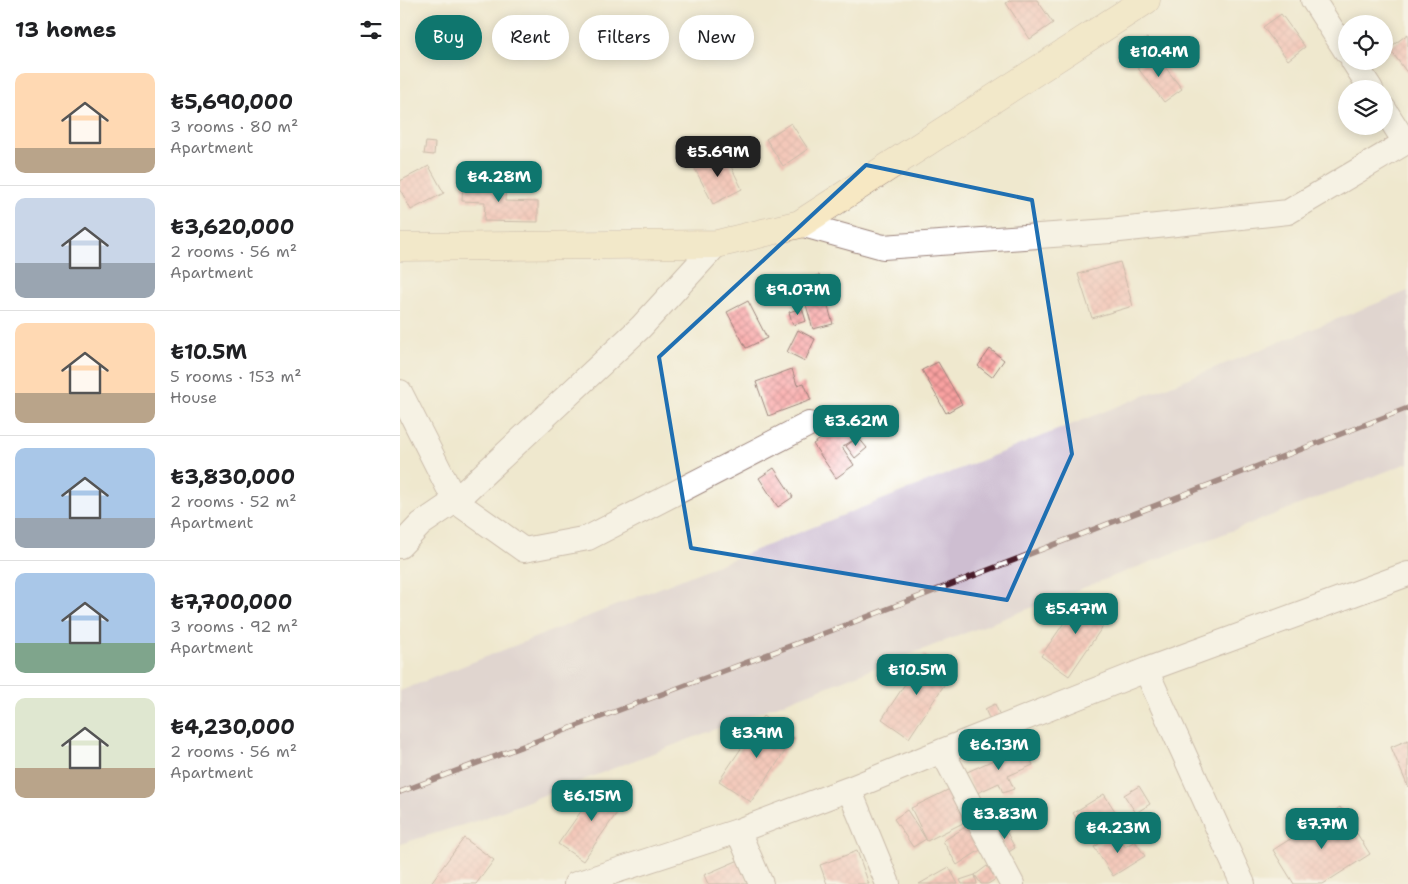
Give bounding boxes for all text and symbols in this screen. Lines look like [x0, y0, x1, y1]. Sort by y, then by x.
chip: Buy [415, 15, 482, 60]
chip: Rent [492, 15, 569, 60]
chip: Filters [579, 15, 669, 60]
chip: New [679, 15, 754, 60]
map controls [1338, 15, 1393, 135]
button: locate [1338, 15, 1393, 70]
text: 13 homes [15, 16, 116, 44]
icon: filters [357, 16, 385, 44]
pin: ₺10.4M [1118, 36, 1200, 78]
text: ₺10.4M [1130, 41, 1188, 62]
button: layers [1338, 80, 1393, 135]
text: ₺5,690,000 [170, 88, 293, 116]
icon: home [55, 93, 115, 153]
text: 3 rooms · 80 m² [170, 116, 298, 137]
pin: ₺5.69M [677, 136, 759, 178]
text: Apartment [170, 137, 253, 158]
text: ₺5.69M [687, 141, 749, 162]
pin: ₺4.28M [458, 160, 540, 203]
text: ₺4.28M [467, 166, 531, 187]
text: ₺3,620,000 [170, 213, 294, 241]
icon: home [55, 218, 115, 278]
text: 2 rooms · 56 m² [170, 241, 297, 262]
text: Apartment [170, 262, 253, 283]
pin: ₺9.07M [757, 274, 839, 316]
text: ₺9.07M [766, 279, 830, 300]
text: ₺10.5M [170, 338, 247, 366]
icon: home [55, 343, 115, 403]
text: 5 rooms · 153 m² [170, 366, 302, 387]
text: House [170, 387, 217, 408]
pin: ₺3.62M [815, 404, 897, 447]
text: ₺3.62M [824, 410, 888, 431]
text: ₺3,830,000 [170, 463, 295, 491]
icon: home [55, 468, 115, 528]
text: 2 rooms · 52 m² [170, 491, 297, 512]
text: Apartment [170, 512, 253, 533]
text: ₺7,700,000 [170, 588, 292, 616]
pin: ₺5.47M [1035, 592, 1117, 635]
icon: home [55, 593, 115, 653]
text: ₺5.47M [1045, 598, 1107, 619]
text: 3 rooms · 92 m² [170, 616, 298, 637]
text: Apartment [170, 637, 253, 658]
pin: ₺10.5M [876, 654, 958, 696]
text: ₺10.5M [888, 659, 946, 680]
text: ₺4,230,000 [170, 713, 295, 741]
pin: ₺3.9M [722, 716, 792, 759]
icon: home [55, 718, 115, 778]
text: ₺3.9M [731, 722, 783, 743]
pin: ₺6.13M [958, 728, 1040, 771]
text: ₺6.13M [969, 734, 1029, 755]
text: 2 rooms · 56 m² [170, 741, 297, 762]
text: Apartment [170, 762, 253, 783]
pin: ₺6.15M [551, 780, 633, 822]
text: ₺6.15M [563, 785, 621, 806]
pin: ₺3.83M [964, 798, 1046, 840]
text: ₺3.83M [973, 803, 1037, 824]
pin: ₺7.7M [1287, 808, 1357, 850]
pin: ₺4.23M [1077, 812, 1159, 854]
text: ₺7.7M [1297, 813, 1347, 834]
text: ₺4.23M [1086, 817, 1150, 838]

